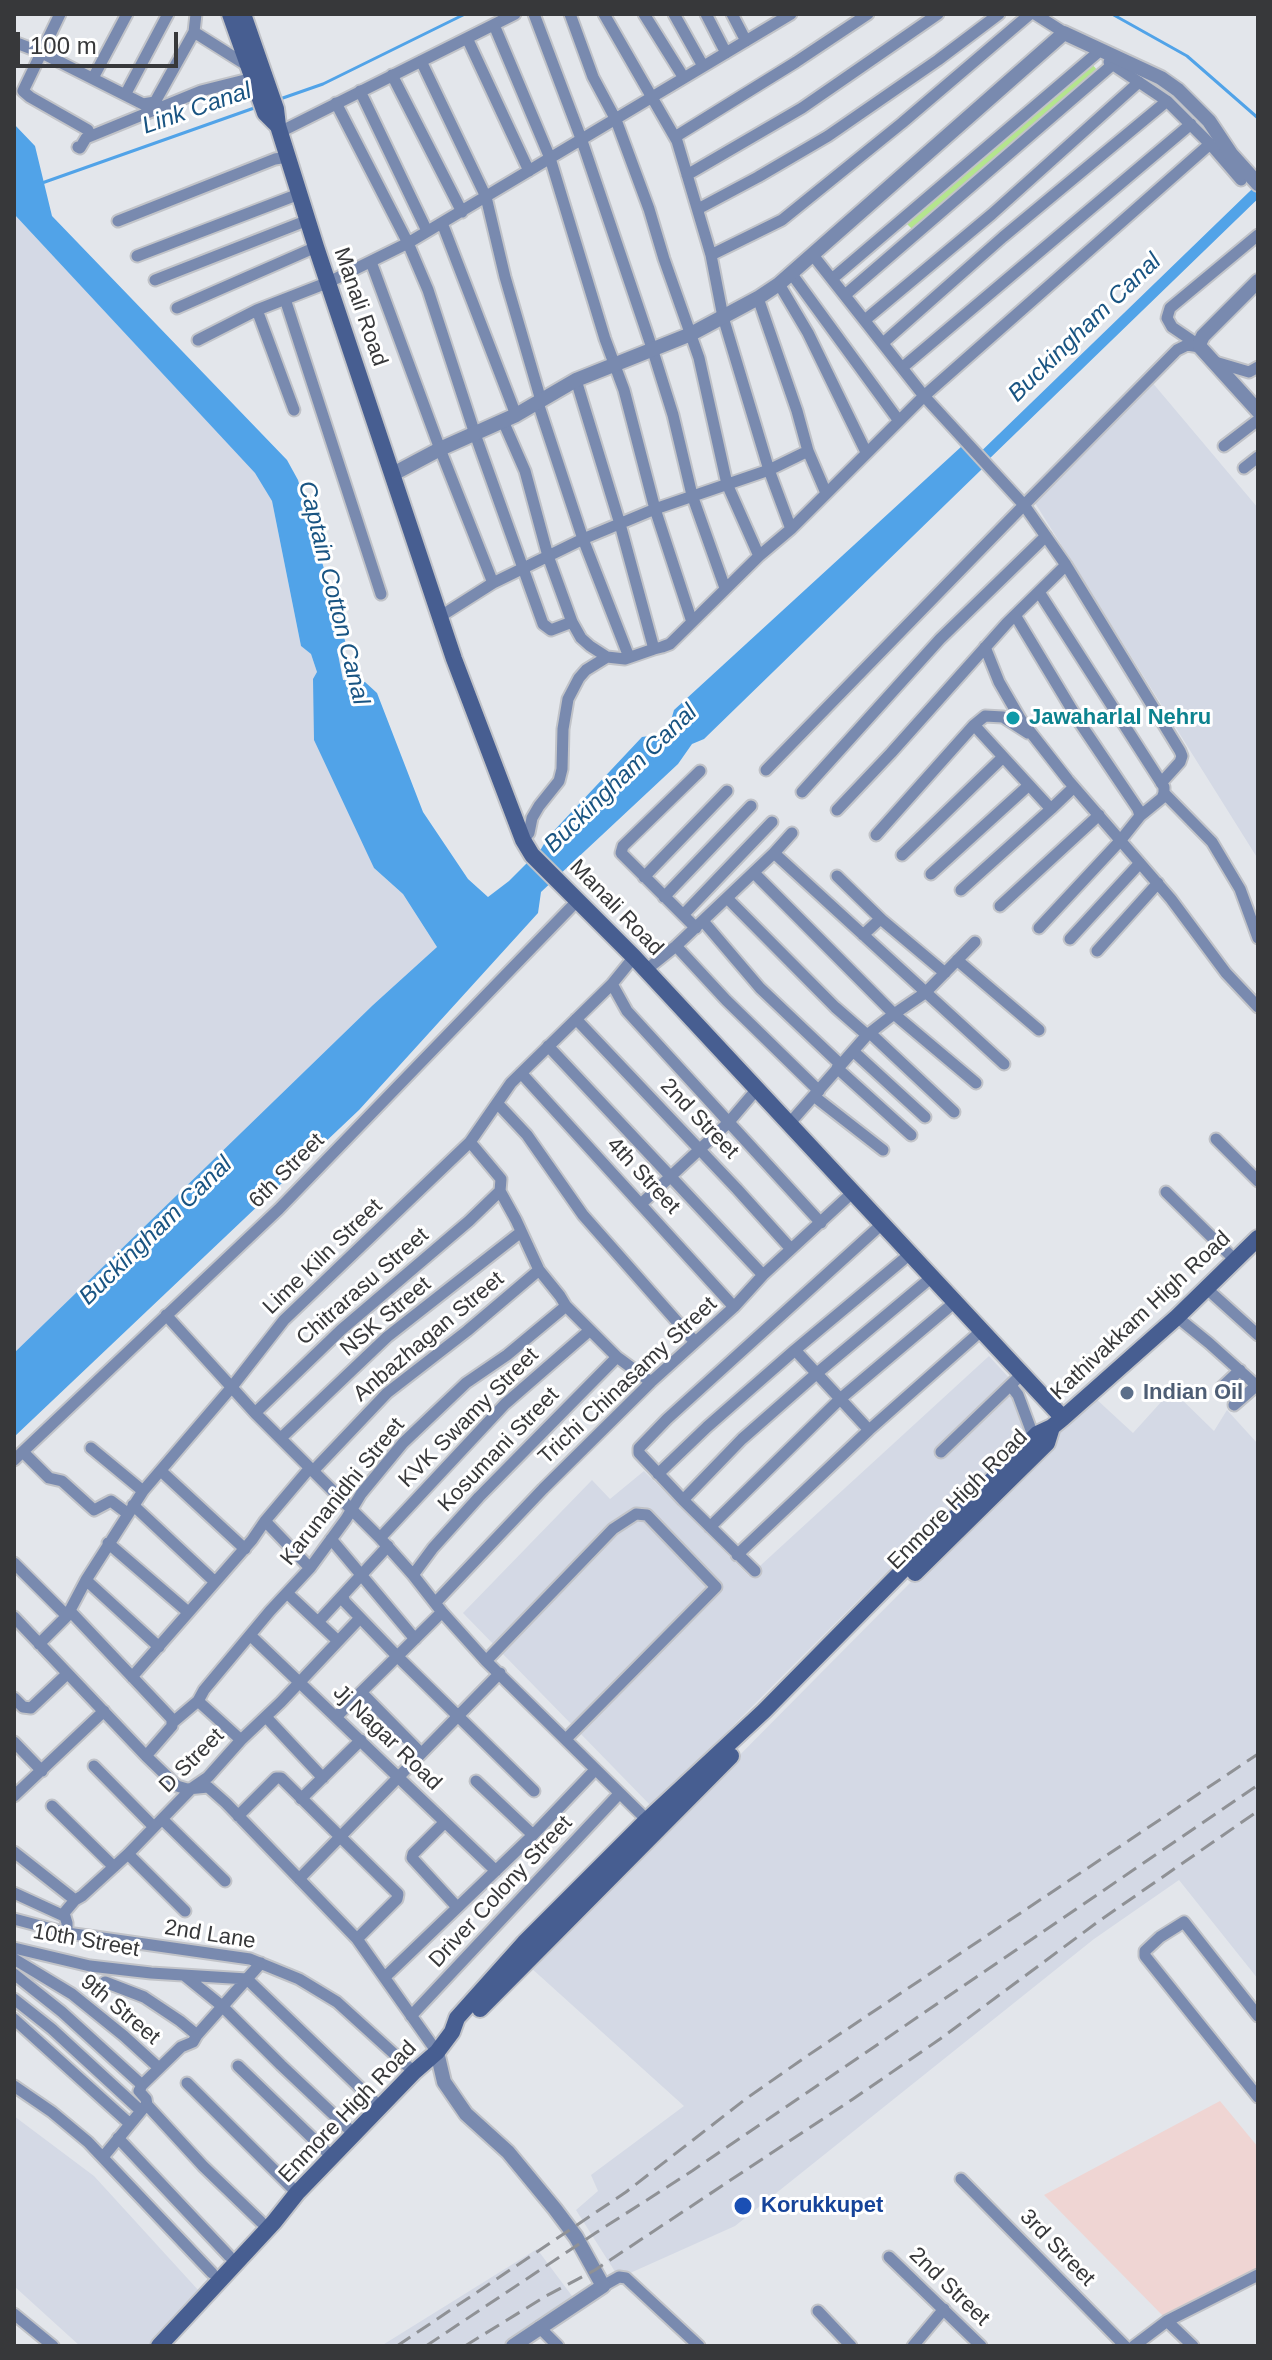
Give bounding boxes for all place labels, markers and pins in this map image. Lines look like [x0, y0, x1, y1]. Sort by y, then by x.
place label: Jawaharlal Nehru [1029, 705, 1211, 731]
marker: Jawaharlal Nehru [1004, 709, 1022, 727]
place label: Indian Oil [1143, 1380, 1243, 1406]
marker: Indian Oil [1118, 1384, 1136, 1402]
place label: Korukkupet [761, 2193, 883, 2219]
marker: Korukkupet [732, 2195, 754, 2217]

